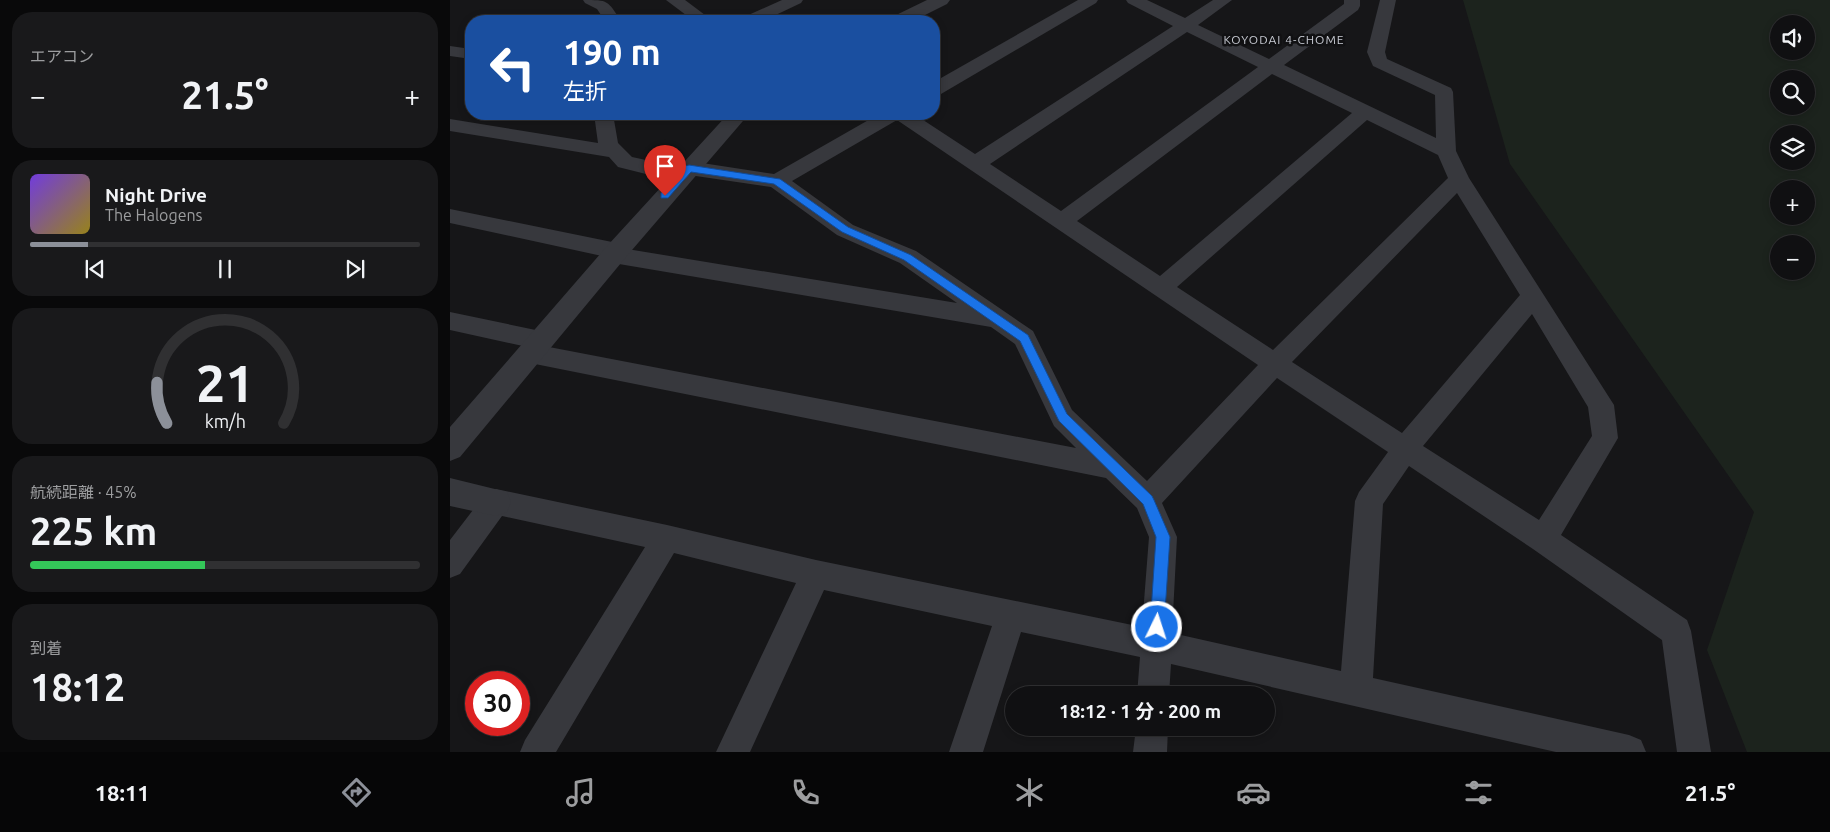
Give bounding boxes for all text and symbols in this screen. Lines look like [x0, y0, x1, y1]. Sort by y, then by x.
map controls [1770, 15, 1815, 280]
button: sound [1770, 15, 1815, 60]
text: 190 m [563, 32, 661, 72]
district label: KOYODAI 4-CHOME [1223, 33, 1345, 46]
icon: left [480, 35, 545, 100]
text: エアコン [30, 47, 94, 65]
button: search [1770, 70, 1815, 115]
text: 21.5° [181, 74, 269, 116]
text: 左折 [563, 78, 607, 103]
text: − [30, 80, 46, 111]
text: + [404, 80, 420, 111]
button: layers [1770, 125, 1815, 170]
pin [644, 145, 686, 196]
icon: arrive [651, 152, 679, 180]
button: + [1770, 180, 1815, 225]
text: Night Drive [105, 184, 207, 206]
text: The Halogens [105, 206, 203, 224]
button: − [1770, 235, 1815, 280]
icon: previous [81, 255, 109, 283]
icon: pause [211, 255, 239, 283]
icon: next [341, 255, 369, 283]
text: 21 [196, 354, 254, 412]
text: km/h [204, 411, 246, 431]
text: 航続距離 · 45% [30, 483, 137, 501]
text: 225 km [30, 510, 157, 552]
position arrow [1130, 600, 1182, 652]
text: 到着 [30, 639, 62, 657]
text: 18:12 [30, 666, 125, 708]
speed limit sign: 30 [465, 671, 530, 736]
text: 18:12 · 1 分 · 200 m [1059, 700, 1221, 722]
icon: directions [339, 775, 374, 810]
icon: music [563, 775, 598, 810]
icon: phone [788, 775, 823, 810]
icon: climate [1012, 775, 1047, 810]
icon: car [1236, 775, 1271, 810]
icon: filters [1461, 775, 1496, 810]
text: 18:11 [95, 780, 150, 805]
text: 21.5° [1685, 780, 1735, 805]

